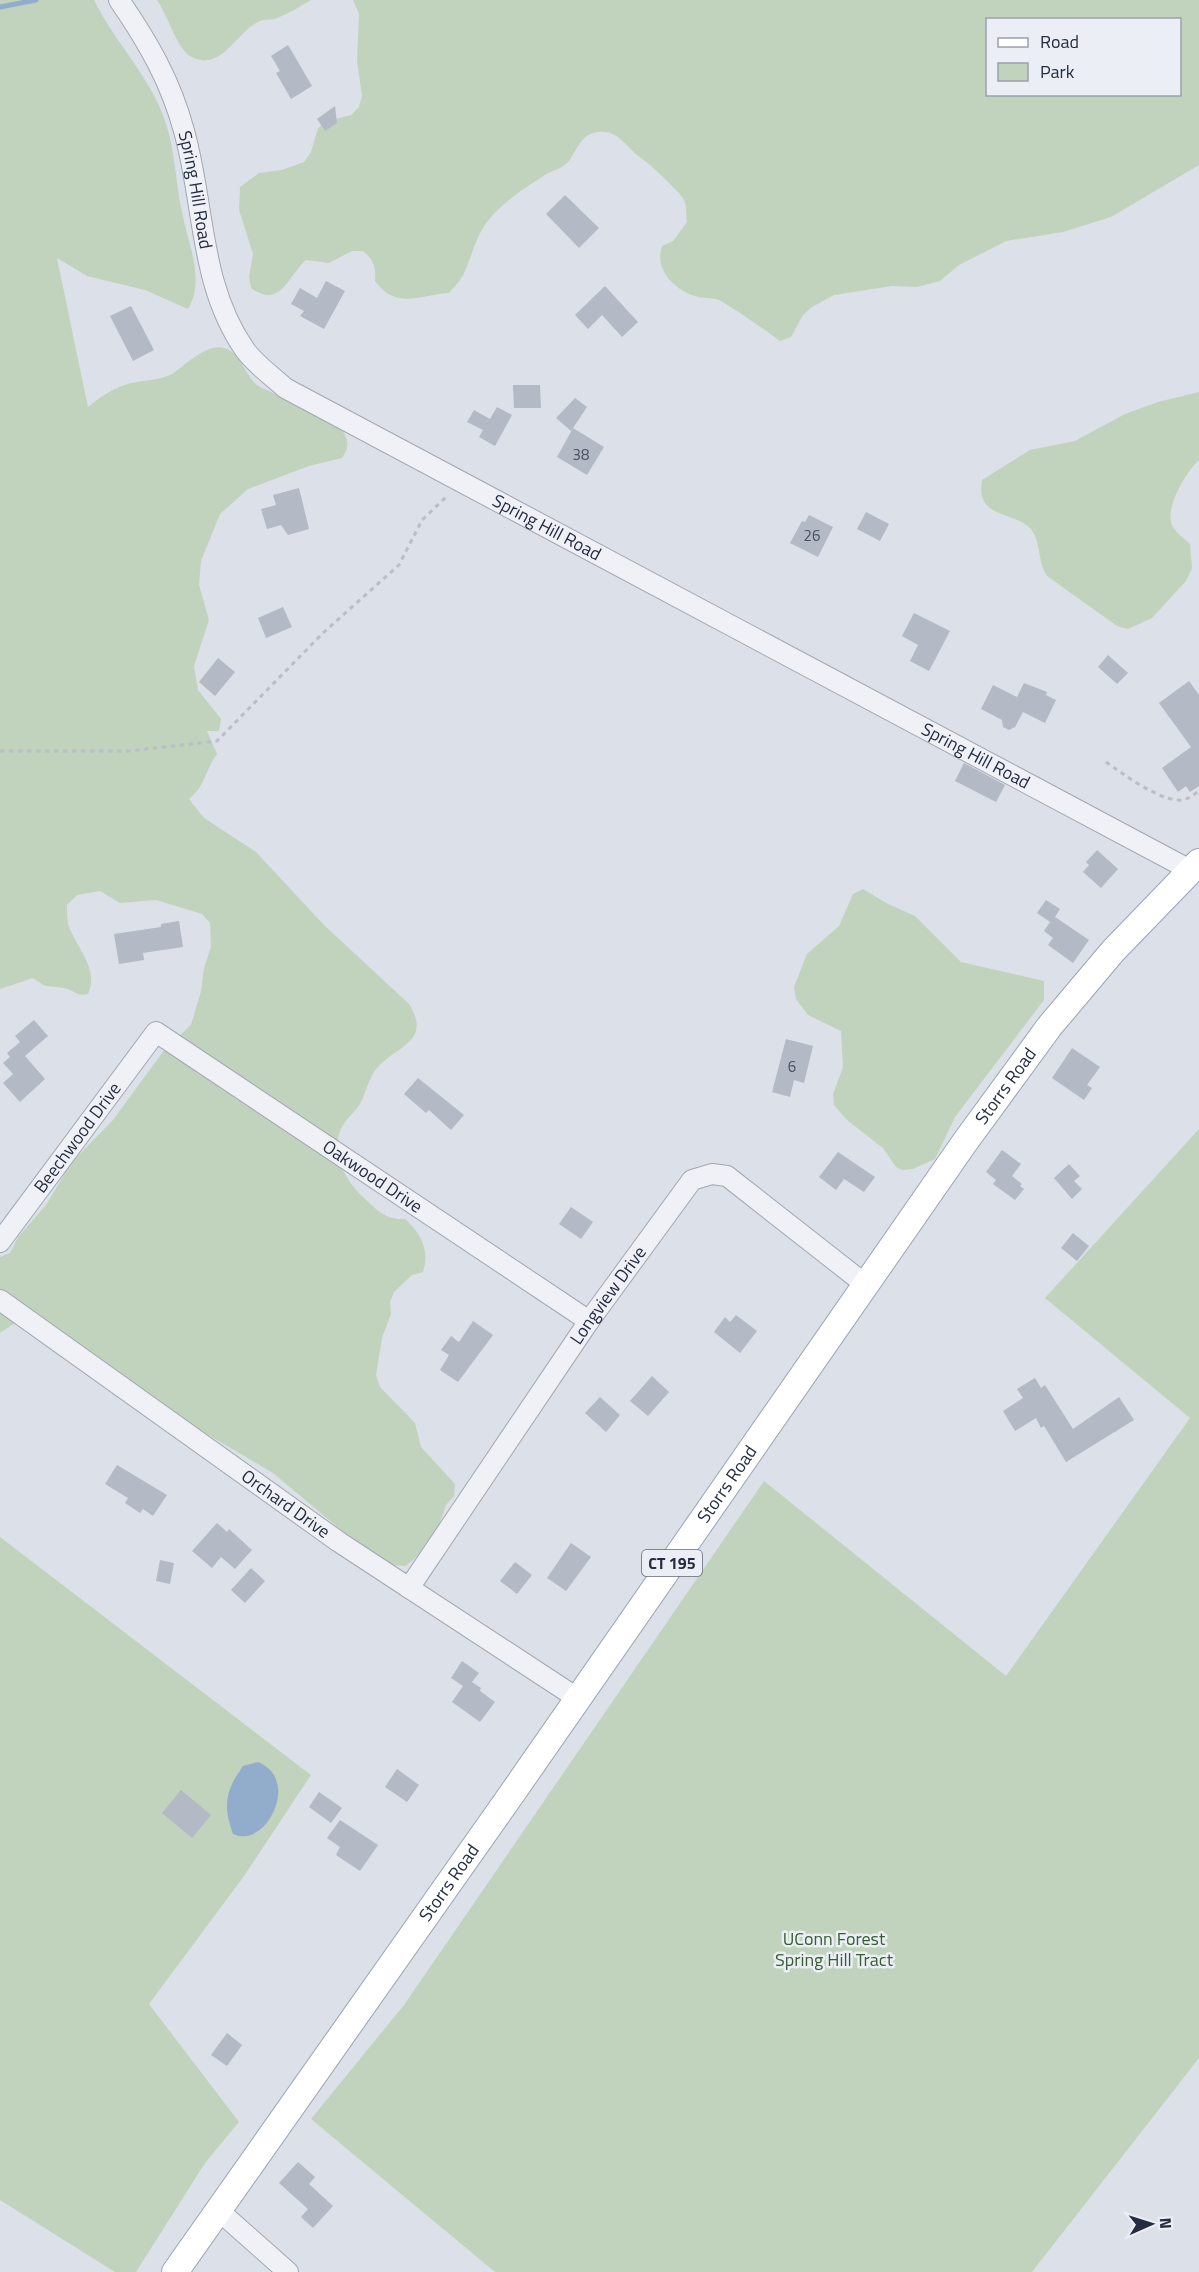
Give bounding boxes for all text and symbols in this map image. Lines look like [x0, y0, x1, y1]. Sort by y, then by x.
legend [986, 18, 1181, 96]
text: Road [1040, 28, 1079, 55]
text: Park [1040, 58, 1075, 85]
street label: Spring Hill Road [172, 127, 220, 251]
house number: 38 [573, 443, 589, 466]
street label: Spring Hill Road [488, 487, 606, 567]
house number: 26 [804, 524, 820, 547]
street label: Spring Hill Road [917, 715, 1035, 796]
street label: Storrs Road [968, 1042, 1043, 1130]
house number: 6 [788, 1055, 796, 1078]
street label: Beechwood Drive [27, 1076, 127, 1198]
street label: Oakwood Drive [317, 1133, 428, 1219]
street label: Longview Drive [563, 1240, 652, 1350]
street label: Storrs Road [690, 1440, 763, 1528]
street label: Orchard Drive [236, 1462, 336, 1545]
road number: CT 195 [642, 1550, 702, 1576]
street label: Storrs Road [412, 1838, 485, 1927]
park label: UConn Forest Spring Hill Tract [775, 1925, 894, 1973]
north arrow [1121, 2194, 1181, 2254]
text: N [1154, 2217, 1178, 2229]

